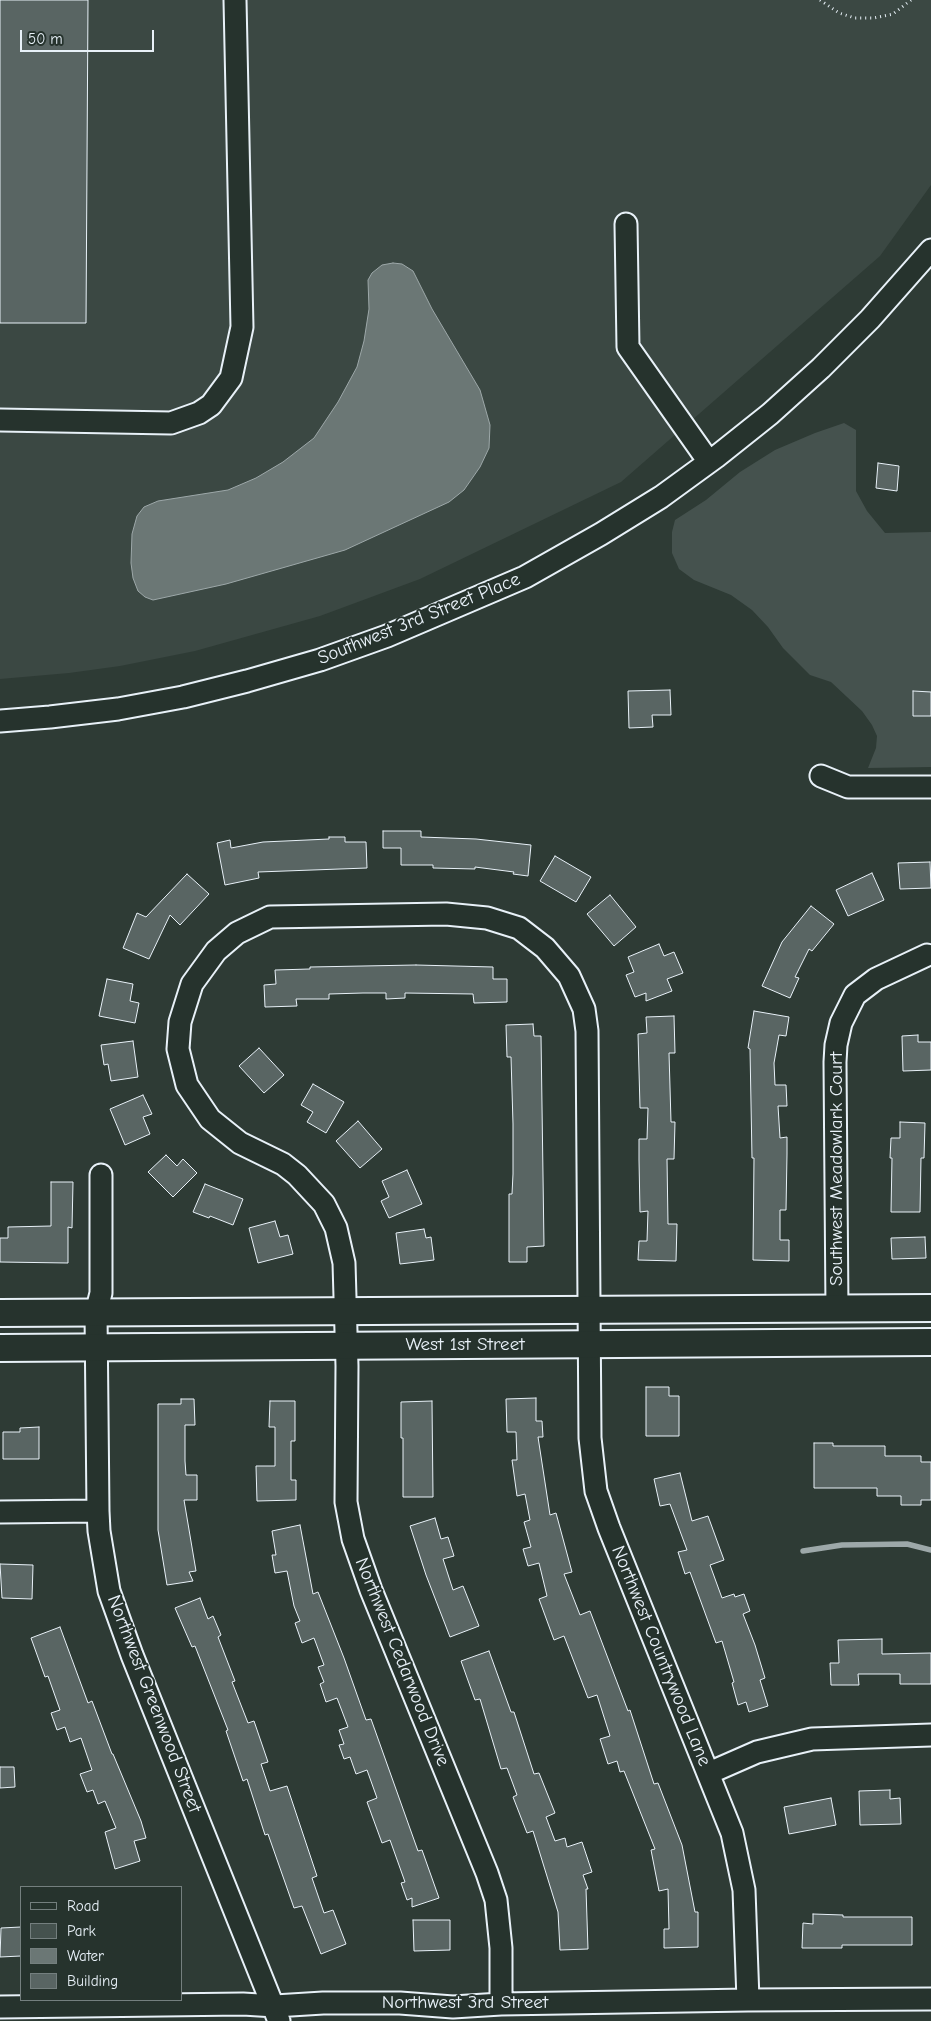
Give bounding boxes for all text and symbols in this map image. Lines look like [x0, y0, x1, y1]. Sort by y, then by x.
scale bar [22, 20, 156, 52]
text: 50 m [28, 30, 63, 48]
street label: Southwest 3rd Street Place [314, 568, 524, 670]
street label: Southwest Meadowlark Court [826, 1052, 848, 1286]
street label: West 1st Street [405, 1334, 525, 1356]
street label: Northwest Countrywood Lane [606, 1542, 716, 1770]
street label: Northwest Cedarwood Drive [350, 1554, 454, 1770]
street label: Northwest Greenwood Street [102, 1592, 206, 1816]
legend [20, 1886, 182, 2001]
text: Road [67, 1897, 99, 1915]
text: Park [67, 1922, 96, 1940]
text: Water [67, 1947, 104, 1965]
text: Building [67, 1972, 118, 1990]
street label: Northwest 3rd Street [382, 1992, 548, 2014]

